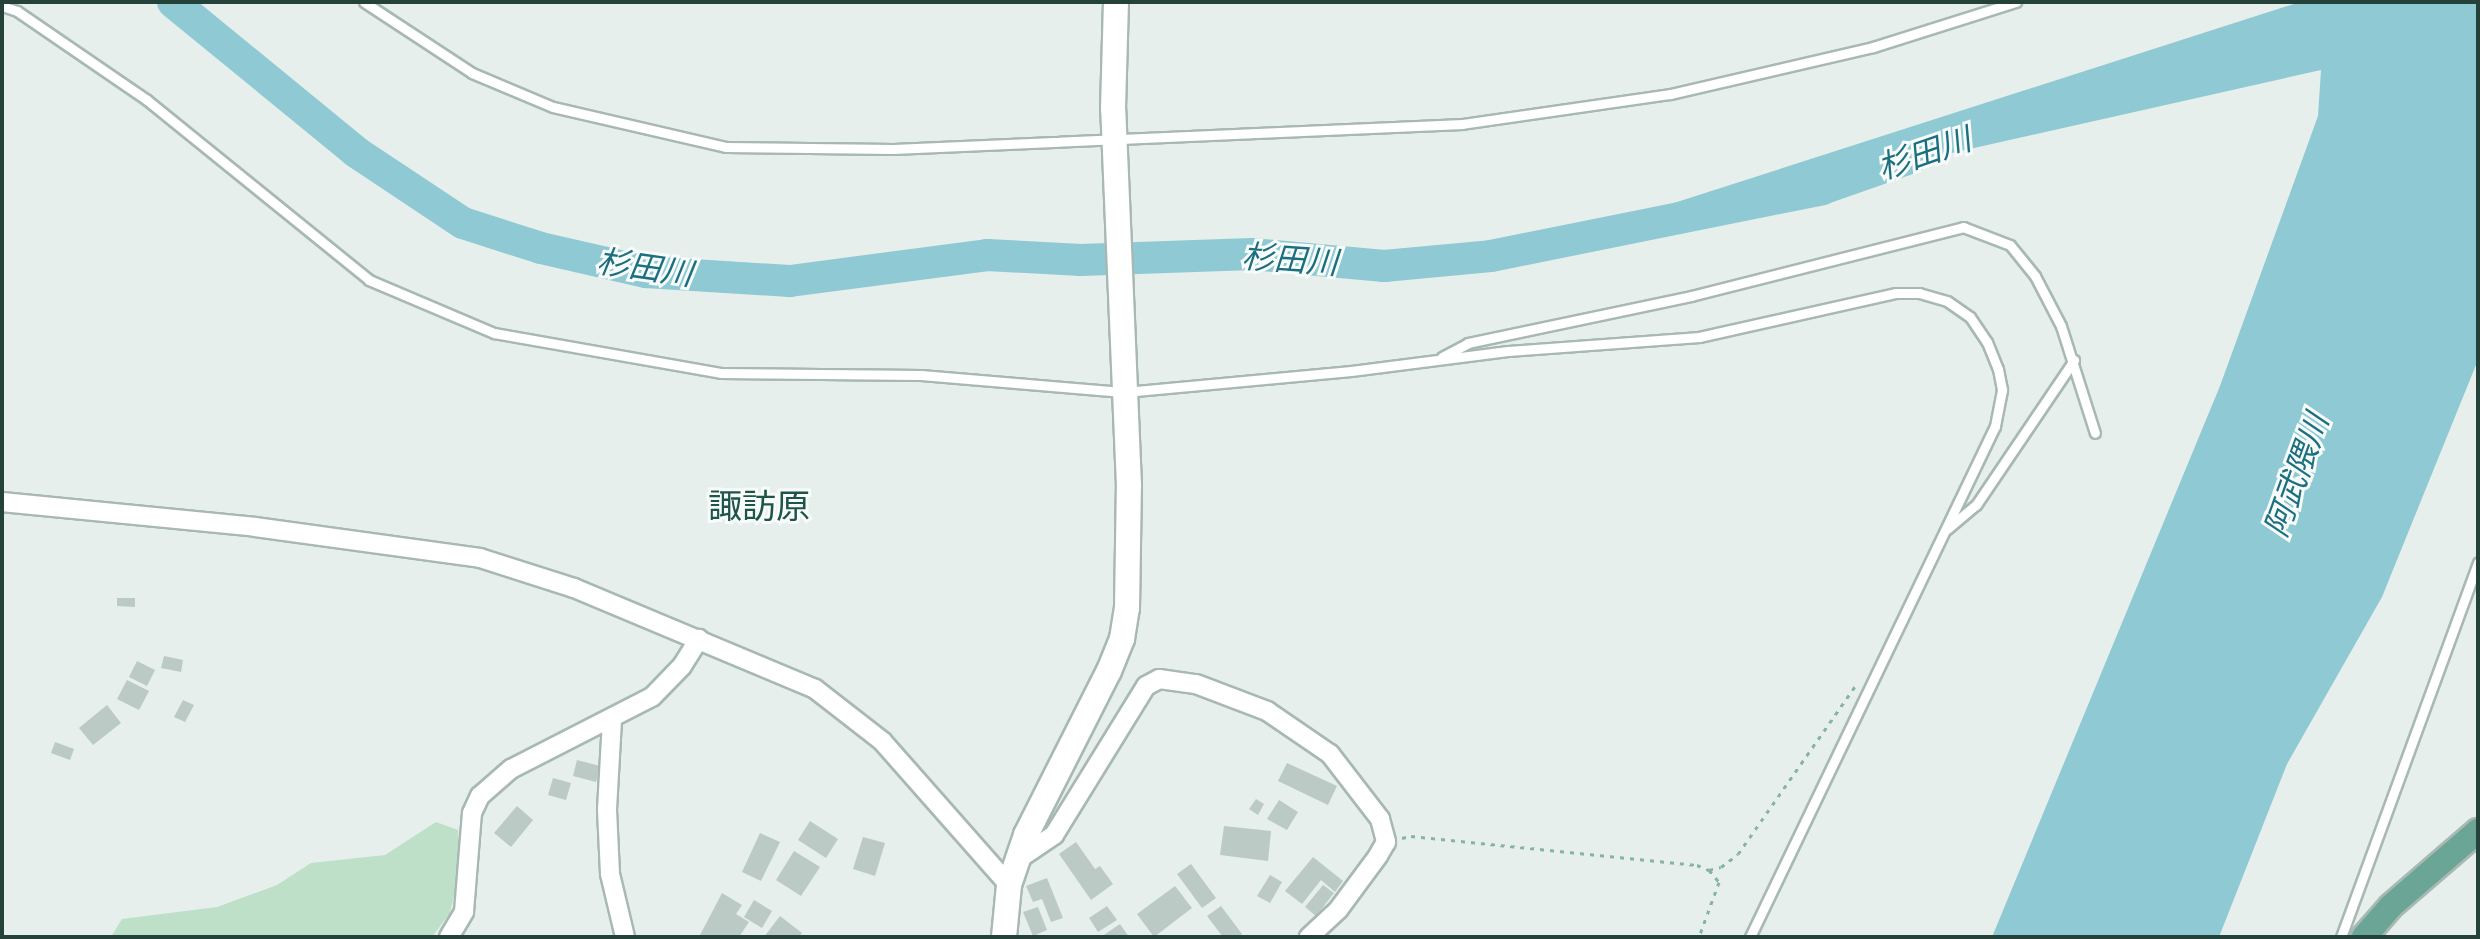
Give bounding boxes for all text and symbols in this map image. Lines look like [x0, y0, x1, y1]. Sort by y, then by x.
water label: 杉田川 [1872, 119, 1976, 187]
water label: 杉田川 [1241, 236, 1339, 282]
water label: 杉田川 [595, 241, 695, 293]
water label: 阿武隈川 [2256, 408, 2336, 542]
district label: 諏訪原 [708, 486, 810, 526]

